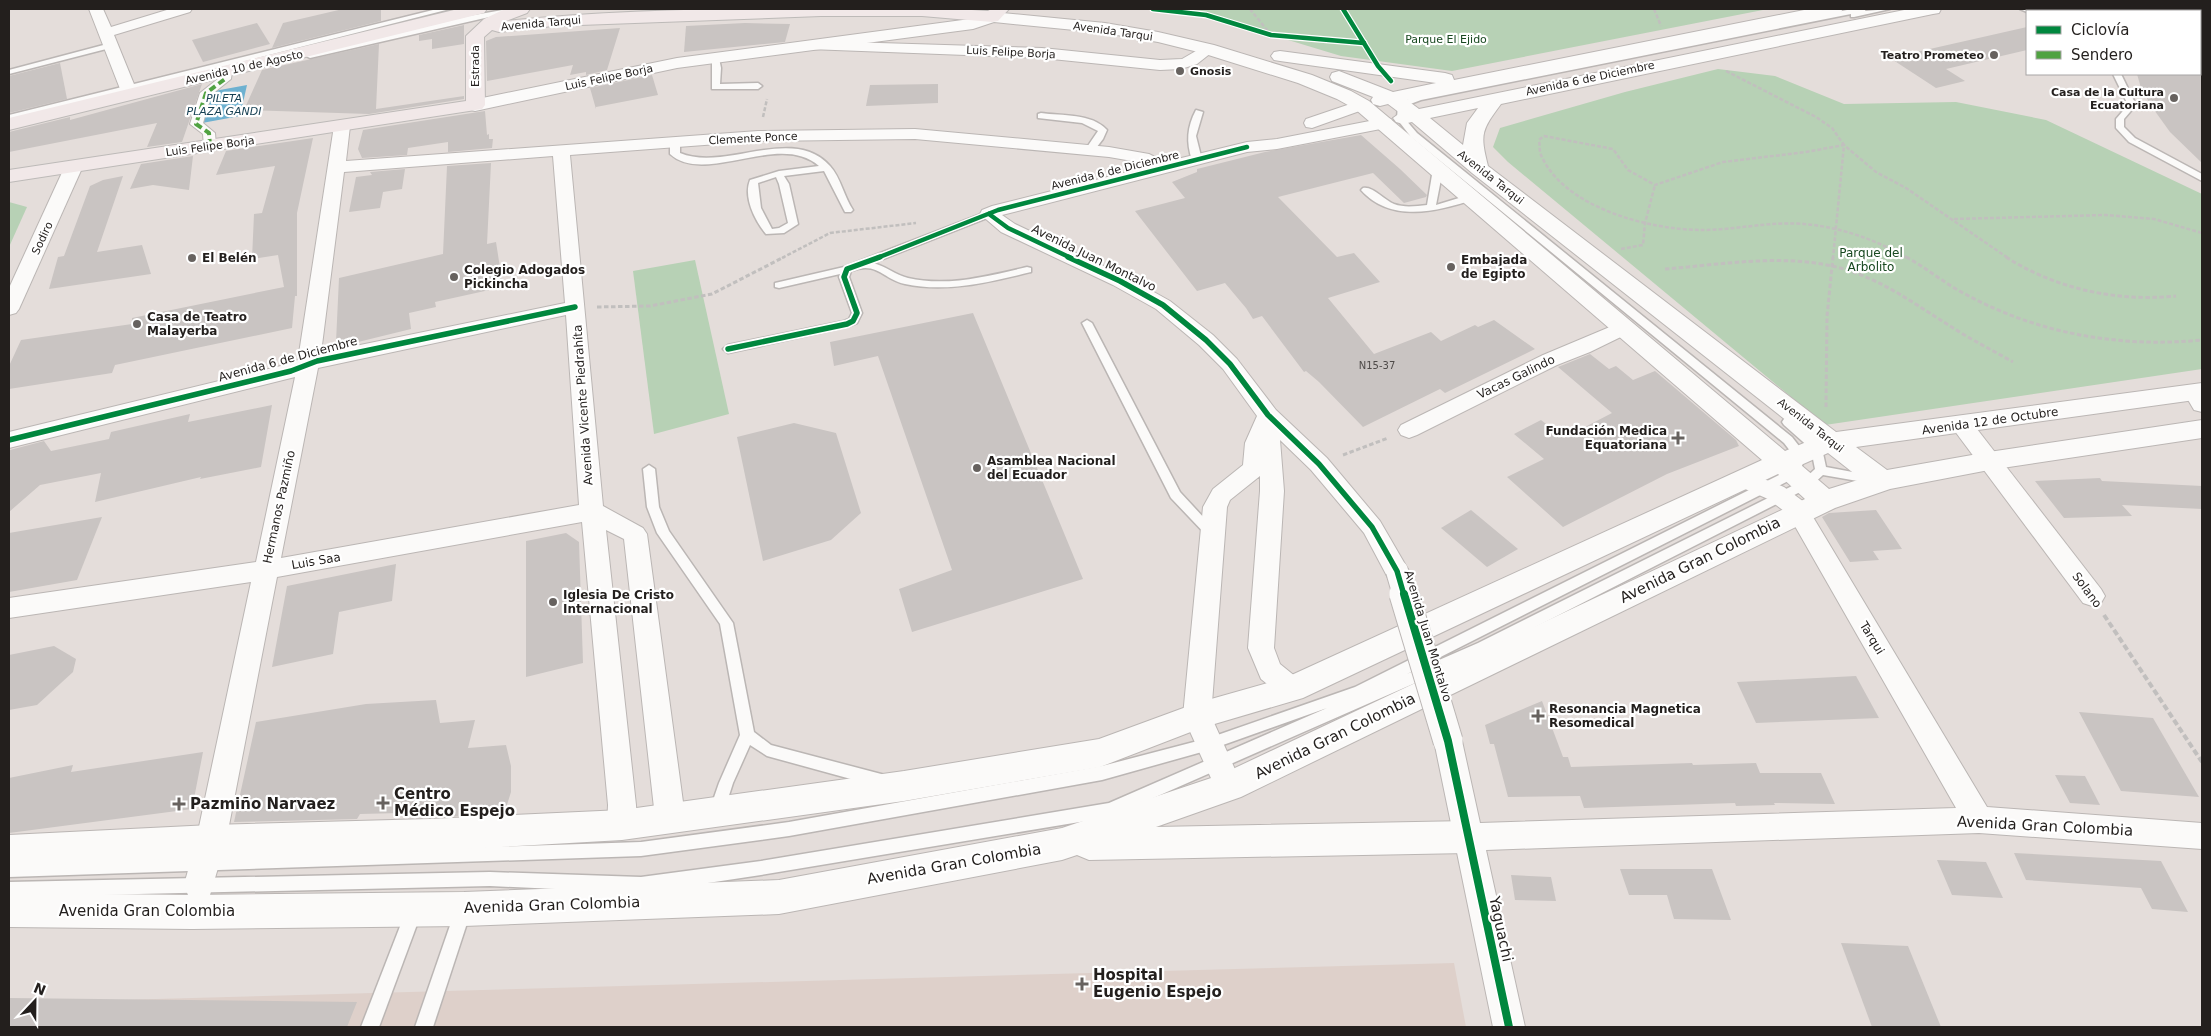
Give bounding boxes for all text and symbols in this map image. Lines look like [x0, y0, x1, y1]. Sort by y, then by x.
legend [2026, 10, 2201, 75]
street label: Avenida Tarqui [500, 14, 582, 33]
street label: Avenida Tarqui [1072, 19, 1154, 44]
text: Ciclovía [2071, 21, 2129, 39]
park label: Parque El Ejido [1405, 33, 1487, 46]
street label: Luis Felipe Borja [966, 44, 1056, 61]
street label: Estrada [469, 45, 482, 87]
text: Sendero [2071, 46, 2133, 64]
street label: Avenida 10 de Agosto [184, 48, 304, 87]
place label: Teatro Prometeo [1881, 49, 1984, 62]
marker: Teatro Prometeo [1988, 49, 2000, 61]
street label: Avenida 6 de Diciembre [1525, 58, 1656, 98]
street label: Luis Felipe Borja [564, 62, 654, 93]
marker: Gnosis [1174, 65, 1186, 77]
place label: Gnosis [1190, 65, 1232, 78]
place label: Casa de la Cultura Ecuatoriana [2051, 86, 2164, 112]
water label: PILETA PLAZA GANDI [187, 92, 261, 118]
marker: Casa de la Cultura Ecuatoriana [2168, 92, 2180, 104]
street label: Clemente Ponce [708, 130, 798, 147]
street label: Luis Felipe Borja [165, 134, 255, 159]
street label: Avenida 6 de Diciembre [1050, 148, 1181, 193]
street label: Avenida Tarqui [1455, 148, 1526, 207]
street label: Sodiro [29, 219, 56, 257]
street label: Avenida Juan Montalvo [1029, 222, 1159, 294]
park label: Parque del Arbolito [1839, 246, 1903, 274]
place label: El Belén [202, 251, 257, 265]
marker: El Belén [186, 252, 198, 264]
place label: Embajada de Egipto [1461, 253, 1527, 281]
marker: Embajada de Egipto [1445, 261, 1457, 273]
place label: Colegio Adogados Pickincha [464, 263, 585, 291]
marker: Colegio Adogados Pickincha [448, 271, 460, 283]
place label: Casa de Teatro Malayerba [147, 310, 247, 338]
marker: Casa de Teatro Malayerba [131, 318, 143, 330]
street label: Avenida Vicente Piedrahíta [570, 324, 596, 486]
street label: Avenida 6 de Diciembre [217, 334, 359, 384]
street label: Vacas Galindo [1475, 352, 1557, 402]
house number: N15-37 [1359, 360, 1395, 371]
street label: Avenida Tarqui [1775, 396, 1846, 455]
street label: Avenida 12 de Octubre [1921, 404, 2059, 438]
place label: Fundación Medica Equatoriana [1545, 424, 1667, 452]
marker: Fundación Medica Equatoriana [1671, 431, 1685, 445]
street label: Hermanos Pazmiño [260, 449, 298, 565]
place label: Asamblea Nacional del Ecuador [987, 454, 1116, 482]
marker: Asamblea Nacional del Ecuador [971, 462, 983, 474]
street label: Avenida Gran Colombia [1617, 513, 1783, 607]
street label: Luis Saa [290, 550, 342, 572]
street label: Avenida Juan Montalvo [1401, 569, 1455, 703]
street label: Solano [2069, 569, 2105, 611]
place label: Iglesia De Cristo Internacional [563, 588, 674, 616]
marker: Iglesia De Cristo Internacional [547, 596, 559, 608]
street label: Tarqui [1856, 618, 1887, 657]
street label: Avenida Gran Colombia [1252, 689, 1418, 783]
place label: Resonancia Magnetica Resomedical [1549, 702, 1701, 730]
marker: Resonancia Magnetica Resomedical [1531, 709, 1545, 723]
place label: Centro Médico Espejo [394, 785, 515, 820]
place label: Pazmiño Narvaez [190, 795, 336, 813]
marker: Centro Médico Espejo [376, 796, 390, 810]
marker: Pazmiño Narvaez [172, 797, 186, 811]
street label: Avenida Gran Colombia [1956, 812, 2134, 840]
street label: Avenida Gran Colombia [866, 840, 1042, 888]
street label: Avenida Gran Colombia [464, 893, 640, 917]
street label: Yaguachi [1485, 894, 1517, 963]
street label: Avenida Gran Colombia [59, 902, 235, 920]
place label: Hospital Eugenio Espejo [1093, 966, 1222, 1001]
north arrow [10, 976, 60, 1026]
marker: Hospital Eugenio Espejo [1075, 977, 1089, 991]
text: N [31, 979, 48, 999]

